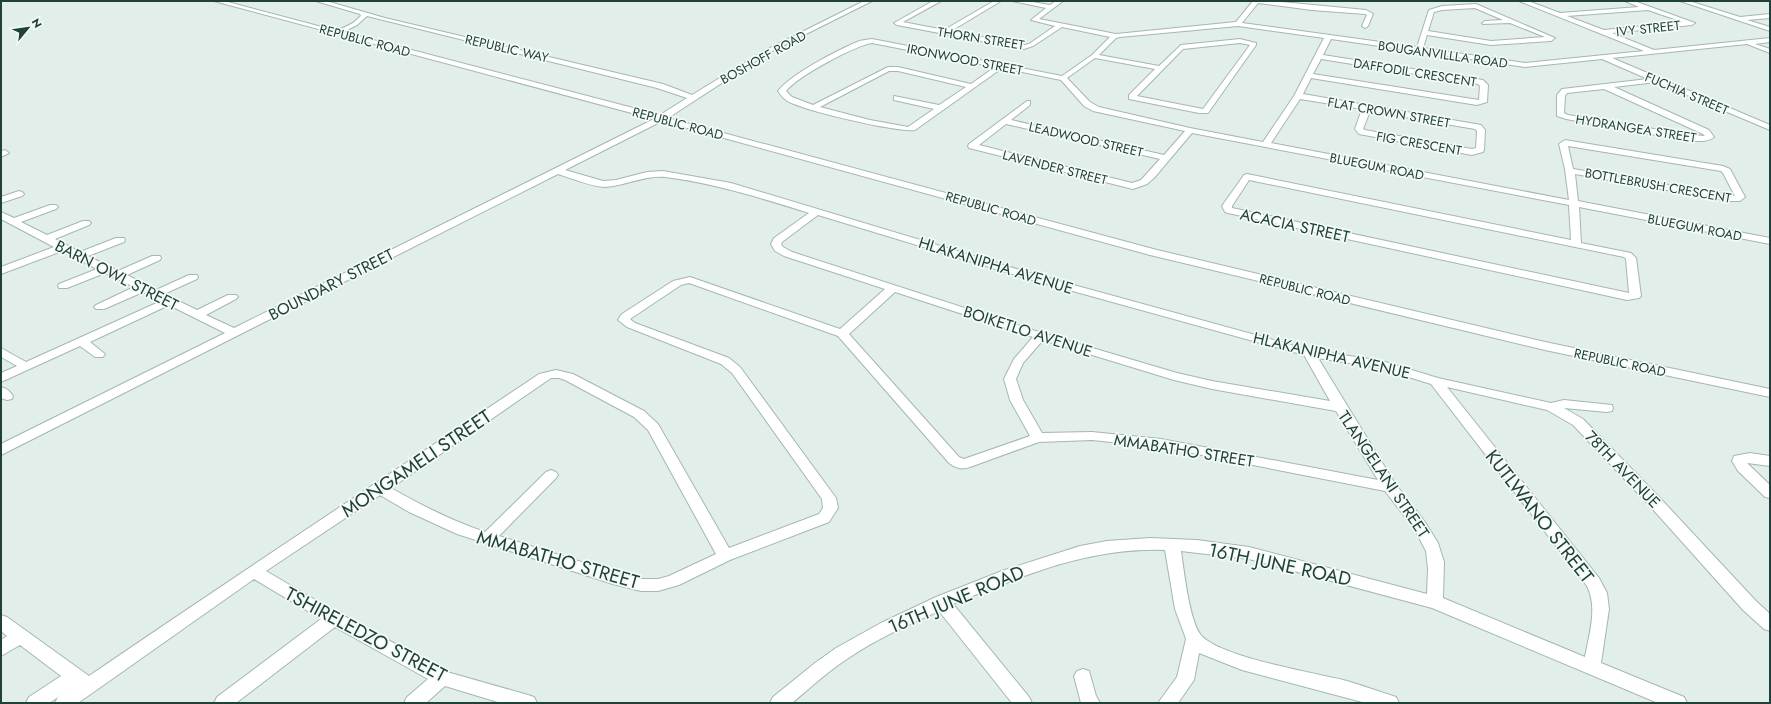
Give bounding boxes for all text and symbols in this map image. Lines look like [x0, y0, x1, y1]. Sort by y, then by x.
north arrow [8, 8, 48, 48]
text: N [28, 15, 46, 31]
street label: IVY STREET [1615, 16, 1681, 41]
street label: REPUBLIC ROAD [317, 19, 413, 62]
street label: THORN STREET [936, 22, 1026, 55]
street label: BOSHOFF ROAD [717, 26, 810, 89]
street label: REPUBLIC WAY [463, 30, 551, 67]
street label: BOUGANVILLLA ROAD [1377, 36, 1509, 73]
street label: IRONWOOD STREET [905, 39, 1024, 80]
street label: DAFFODIL CRESCENT [1352, 53, 1478, 92]
street label: FUCHIA STREET [1642, 67, 1732, 120]
street label: FLAT CROWN STREET [1326, 92, 1452, 133]
street label: REPUBLIC ROAD [630, 102, 726, 145]
street label: HYDRANGEA STREET [1574, 110, 1698, 147]
street label: LEADWOOD STREET [1027, 117, 1145, 162]
street label: FIG CRESCENT [1375, 127, 1463, 160]
street label: LAVENDER STREET [1001, 145, 1109, 190]
street label: BLUEGUM ROAD [1328, 148, 1426, 185]
street label: BOTTLEBRUSH CRESCENT [1583, 163, 1733, 208]
street label: REPUBLIC ROAD [943, 186, 1039, 231]
street label: ACACIA STREET [1238, 203, 1352, 248]
street label: BLUEGUM ROAD [1646, 209, 1744, 246]
street label: HLAKANIPHA AVENUE [916, 231, 1076, 300]
street label: BARN OWL STREET [51, 234, 183, 317]
street label: BOUNDARY STREET [265, 243, 398, 326]
street label: REPUBLIC ROAD [1257, 269, 1353, 310]
street label: BOIKETLO AVENUE [960, 300, 1095, 363]
street label: HLAKANIPHA AVENUE [1251, 326, 1413, 385]
street label: REPUBLIC ROAD [1572, 343, 1668, 382]
street label: MONGAMELI STREET [336, 403, 497, 524]
street label: TLANGELANI STREET [1332, 406, 1435, 543]
street label: 78TH AVENUE [1580, 425, 1666, 513]
street label: MMABATHO STREET [1112, 428, 1256, 473]
street label: KUTLWANO STREET [1479, 444, 1600, 589]
street label: MMABATHO STREET [474, 523, 642, 596]
street label: 16TH JUNE ROAD [1206, 536, 1354, 593]
street label: 16TH JUNE ROAD [884, 559, 1029, 640]
street label: TSHIRELEDZO STREET [280, 580, 452, 689]

